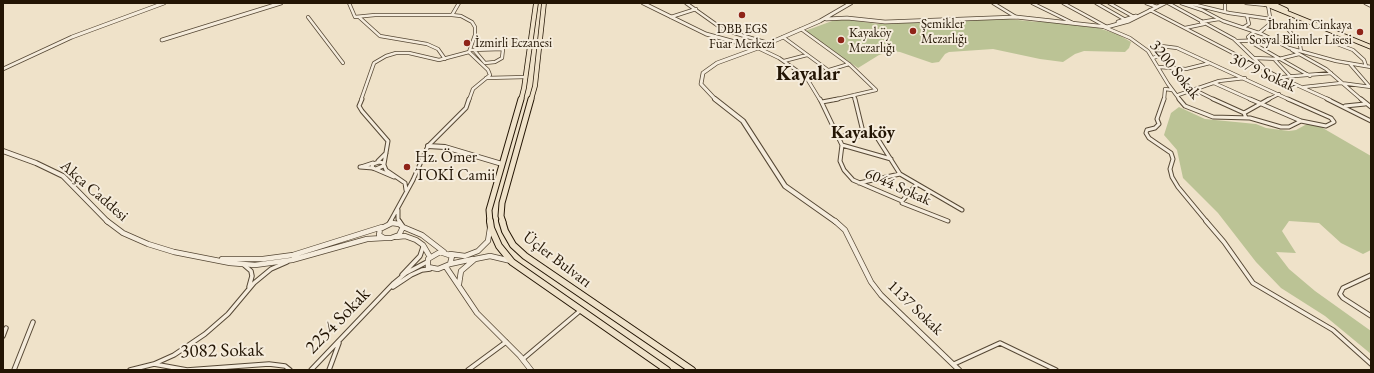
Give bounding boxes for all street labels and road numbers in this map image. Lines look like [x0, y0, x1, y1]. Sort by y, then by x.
street label: 3200 Sokak [1145, 37, 1205, 103]
street label: 3079 Sokak [1227, 49, 1299, 97]
street label: Akça Caddesi [56, 156, 132, 226]
street label: 6044 Sokak [862, 164, 934, 210]
street label: Üçler Bulvarı [519, 228, 595, 292]
street label: 1137 Sokak [883, 277, 947, 339]
street label: 2254 Sokak [301, 283, 375, 359]
street label: 3082 Sokak [180, 339, 264, 363]

